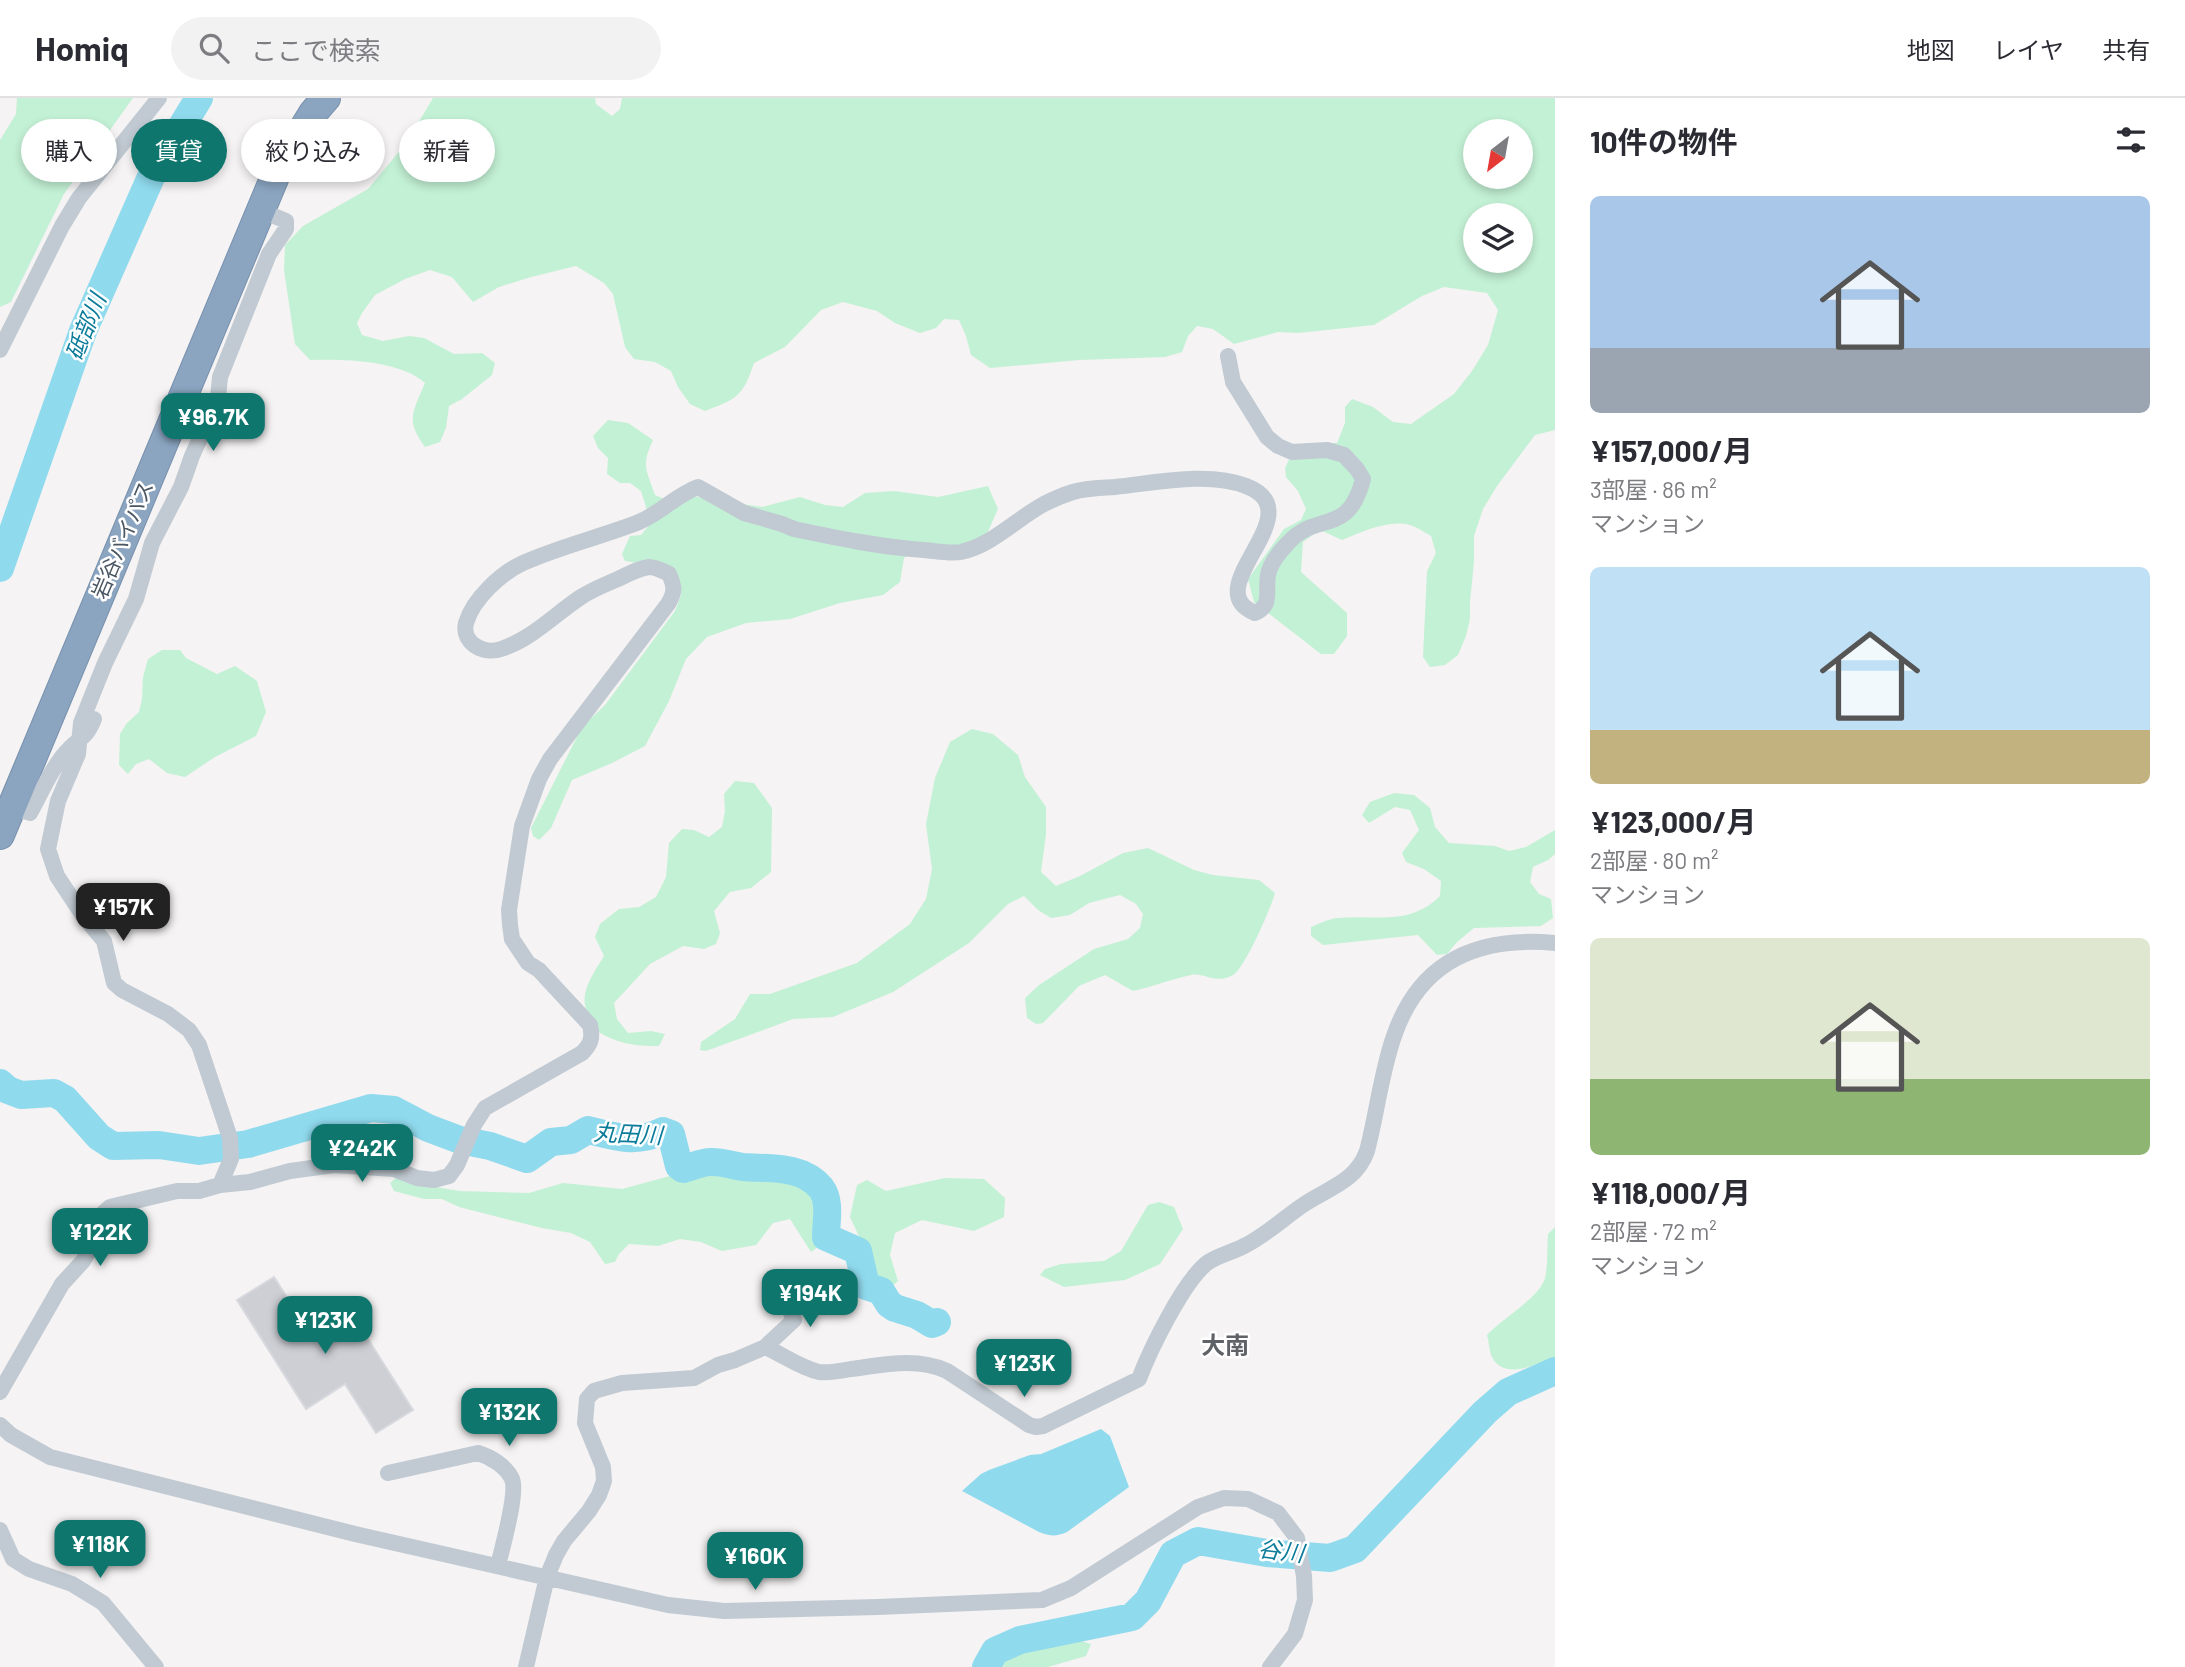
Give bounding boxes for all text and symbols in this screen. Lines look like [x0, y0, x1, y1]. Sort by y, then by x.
search box [171, 17, 661, 80]
text: Homiq [35, 28, 129, 68]
icon: search [195, 29, 233, 67]
text: ここで検索 [251, 34, 381, 65]
text: 地図 [1907, 35, 1955, 64]
text: レイヤ [1993, 35, 2064, 64]
text: 共有 [2102, 35, 2150, 64]
chip: 購入 [21, 119, 117, 182]
chip: 賃貸 [131, 119, 227, 182]
chip: 絞り込み [241, 119, 385, 182]
chip: 新着 [399, 119, 495, 182]
north arrow [1463, 119, 1533, 189]
map controls [1463, 119, 1533, 273]
icon: filters [2112, 121, 2150, 159]
text: 10件の物件 [1590, 123, 1738, 159]
button: layers [1463, 203, 1533, 273]
icon: home [1807, 242, 1933, 368]
water label: 砥部川 [59, 287, 112, 364]
pin: ¥96.7K [156, 394, 270, 453]
text: ¥96.7K [177, 402, 249, 430]
text: ¥157,000/月 [1590, 432, 1753, 468]
text: 3部屋 · 86 m² [1590, 475, 1717, 503]
street label: 岩谷バイパス [86, 477, 158, 602]
text: マンション [1590, 509, 1705, 537]
icon: home [1807, 613, 1933, 739]
text: ¥123,000/月 [1590, 803, 1756, 839]
text: 2部屋 · 80 m² [1590, 846, 1718, 874]
text: マンション [1590, 880, 1705, 908]
pin: ¥157K [74, 884, 172, 943]
text: ¥157K [92, 892, 154, 920]
icon: home [1807, 984, 1933, 1110]
water label: 丸田川 [593, 1117, 666, 1149]
pin: ¥242K [313, 1124, 411, 1184]
text: ¥242K [327, 1133, 397, 1161]
text: ¥118,000/月 [1590, 1174, 1751, 1210]
pin: ¥122K [51, 1208, 149, 1268]
text: ¥122K [68, 1217, 132, 1245]
text: 2部屋 · 72 m² [1590, 1217, 1717, 1245]
text: マンション [1590, 1251, 1705, 1279]
pin: ¥194K [761, 1270, 859, 1329]
text: ¥194K [778, 1278, 842, 1306]
pin: ¥123K [276, 1296, 374, 1356]
text: ¥123K [293, 1305, 357, 1333]
district label: 大南 [1201, 1330, 1249, 1359]
pin: ¥123K [975, 1340, 1073, 1399]
text: ¥123K [992, 1348, 1056, 1376]
pin: ¥132K [460, 1388, 558, 1448]
text: ¥132K [477, 1397, 541, 1425]
pin: ¥118K [51, 1520, 149, 1580]
text: ¥118K [70, 1529, 130, 1557]
pin: ¥160K [706, 1532, 804, 1592]
water label: 谷川 [1257, 1533, 1309, 1567]
text: ¥160K [723, 1541, 787, 1569]

